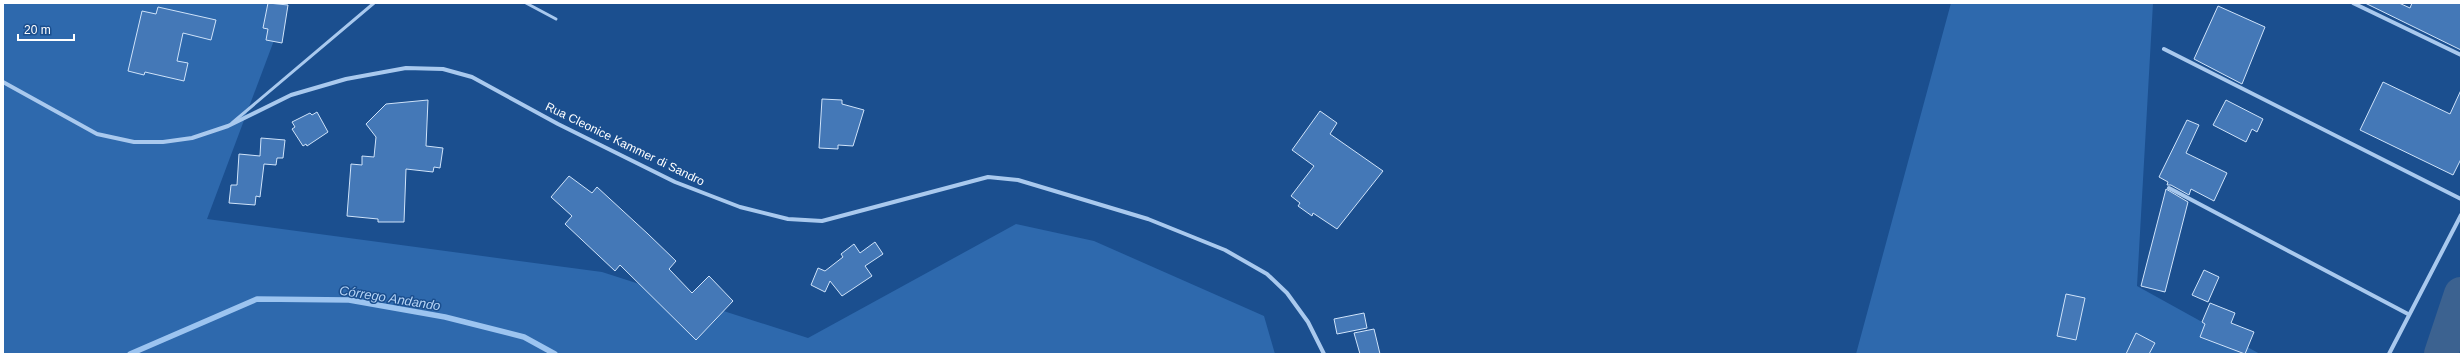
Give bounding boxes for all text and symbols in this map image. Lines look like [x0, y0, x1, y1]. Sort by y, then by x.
scale bar [18, 16, 74, 42]
text: 20 m [24, 23, 51, 37]
street label: Rua Cleonice Kammer di Sandro [543, 99, 707, 189]
water label: Córrego Andando [338, 283, 442, 313]

